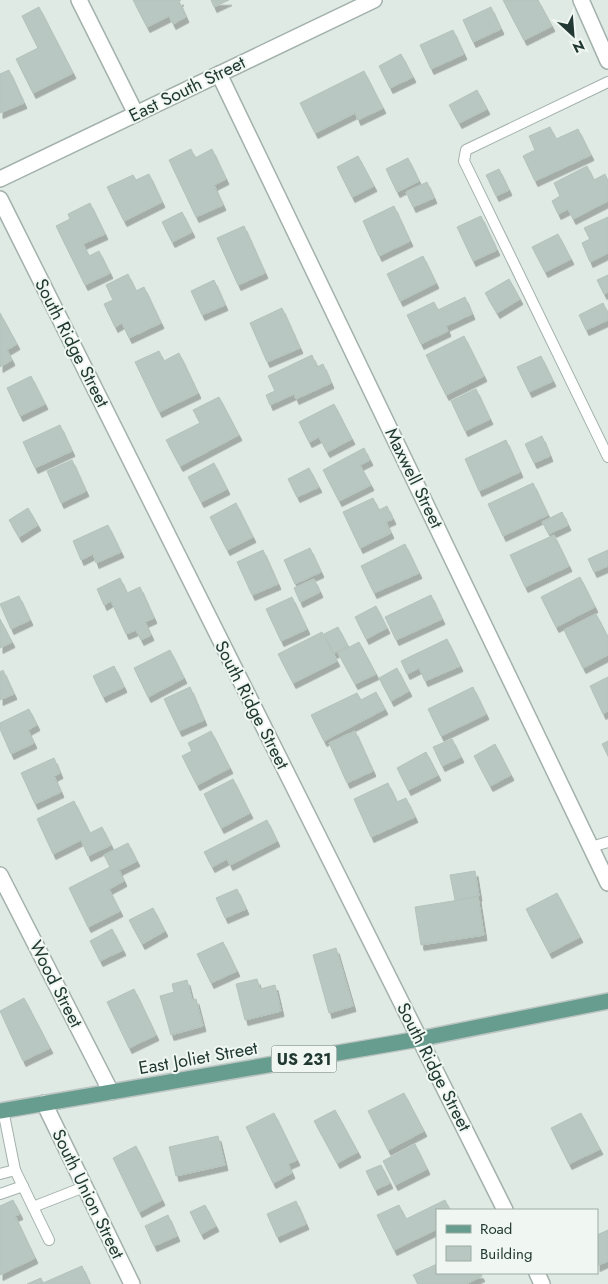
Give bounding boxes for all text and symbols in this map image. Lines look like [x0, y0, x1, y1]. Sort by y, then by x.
north arrow [548, 10, 598, 60]
text: N [569, 35, 588, 58]
street label: East South Street [124, 49, 250, 128]
street label: South Ridge Street [28, 274, 116, 412]
street label: Maxwell Street [378, 423, 450, 533]
street label: South Ridge Street [208, 636, 296, 774]
street label: Wood Street [23, 936, 89, 1033]
street label: South Ridge Street [390, 998, 478, 1136]
street label: East Joliet Street [136, 1035, 260, 1081]
road number: US 231 [272, 1046, 336, 1072]
street label: South Union Street [45, 1125, 131, 1264]
legend [436, 1209, 598, 1274]
text: Road [480, 1218, 512, 1240]
text: Building [480, 1243, 532, 1265]

